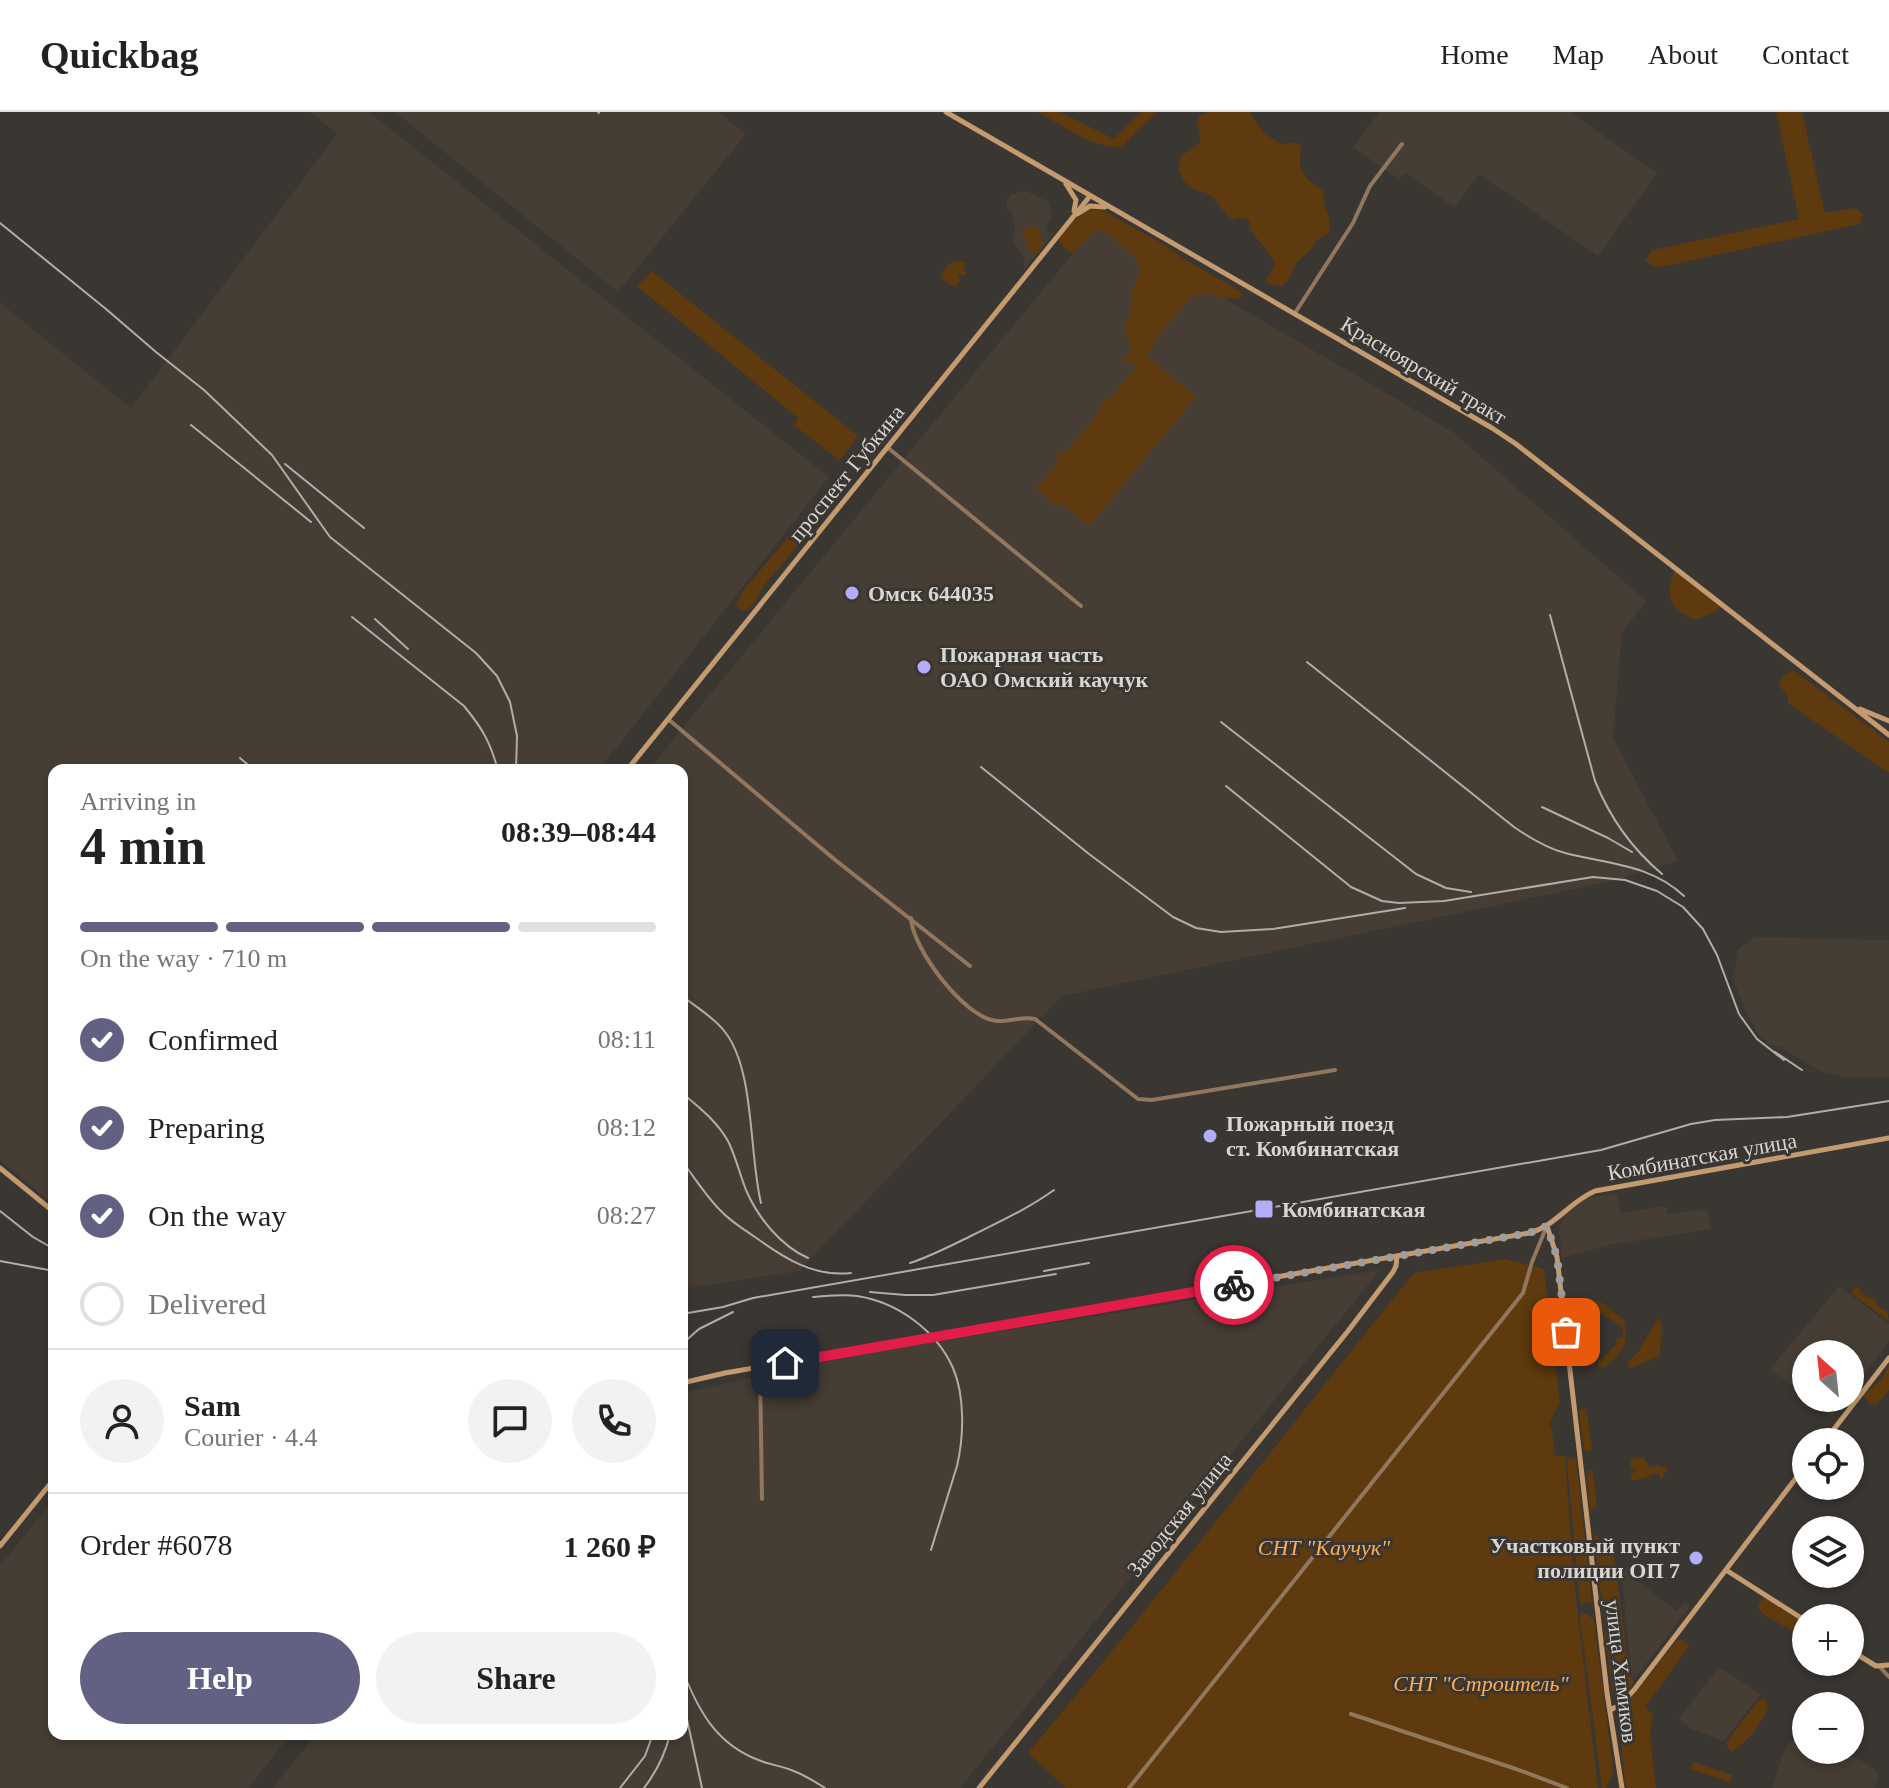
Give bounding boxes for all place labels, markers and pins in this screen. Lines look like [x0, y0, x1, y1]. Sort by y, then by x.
place label: Омск 644035 [868, 581, 994, 606]
marker: Омск 644035 [843, 584, 861, 602]
place label: Пожарная часть ОАО Омский каучук [940, 642, 1148, 692]
marker: Пожарная часть ОАО Омский каучук [915, 658, 933, 676]
place label: Пожарный поезд ст. Комбинатская [1226, 1111, 1399, 1161]
marker: Пожарный поезд ст. Комбинатская [1201, 1127, 1219, 1145]
place label: Комбинатская [1282, 1197, 1425, 1222]
marker: Комбинатская [1253, 1198, 1275, 1220]
pin [1532, 1298, 1600, 1366]
pin [751, 1329, 819, 1397]
place label: Участковый пункт полиции ОП 7 [1490, 1533, 1680, 1583]
marker: Участковый пункт полиции ОП 7 [1687, 1549, 1705, 1567]

